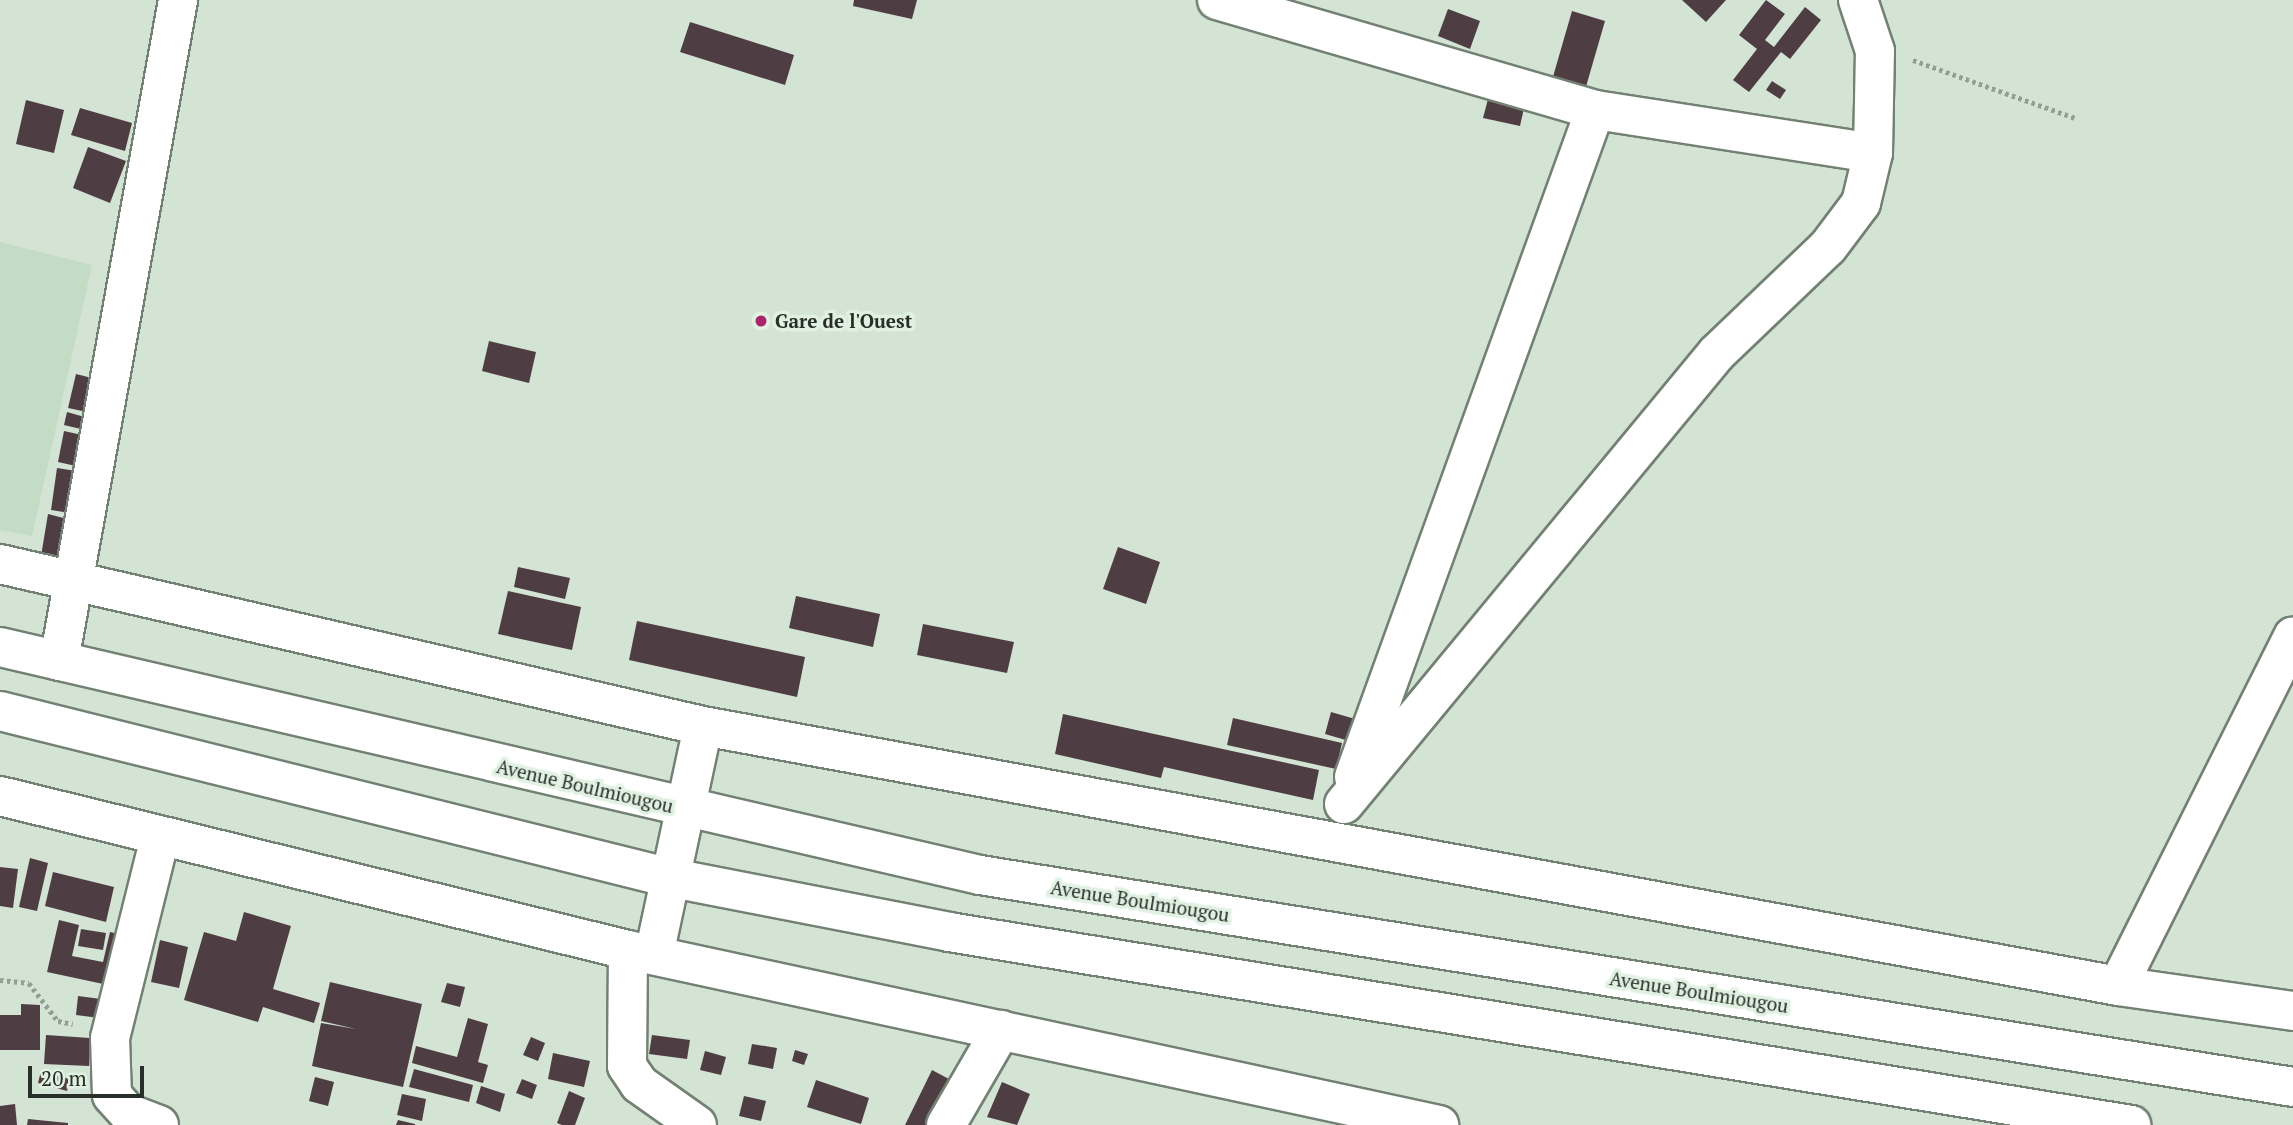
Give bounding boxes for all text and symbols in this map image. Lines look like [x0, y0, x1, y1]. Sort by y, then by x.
place label: Gare de l'Ouest [775, 310, 912, 332]
marker: Gare de l'Ouest [753, 313, 769, 329]
street label: Avenue Boulmiougou [494, 755, 676, 817]
street label: Avenue Boulmiougou [1049, 876, 1231, 926]
street label: Avenue Boulmiougou [1608, 967, 1790, 1017]
scale bar [32, 1052, 147, 1096]
text: 20 m [41, 1064, 87, 1092]

